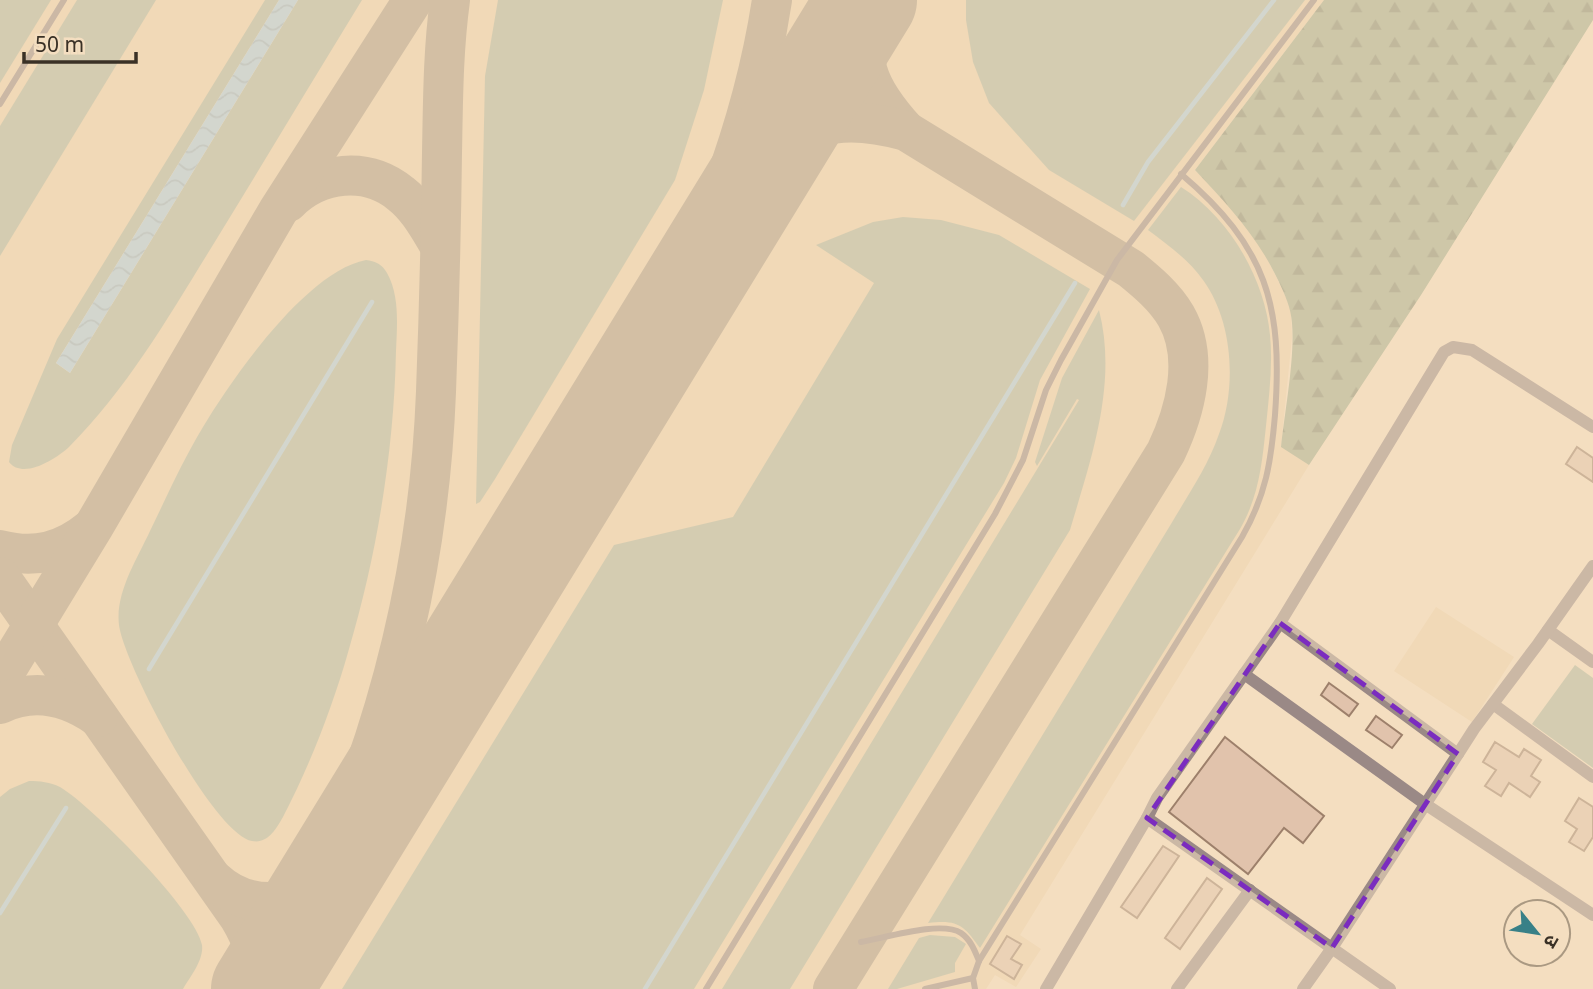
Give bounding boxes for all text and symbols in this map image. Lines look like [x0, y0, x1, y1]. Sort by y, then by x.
scale bar [24, 21, 136, 65]
text: 50 m [35, 30, 84, 58]
north arrow [1502, 898, 1572, 968]
text: उ [1537, 930, 1566, 954]

